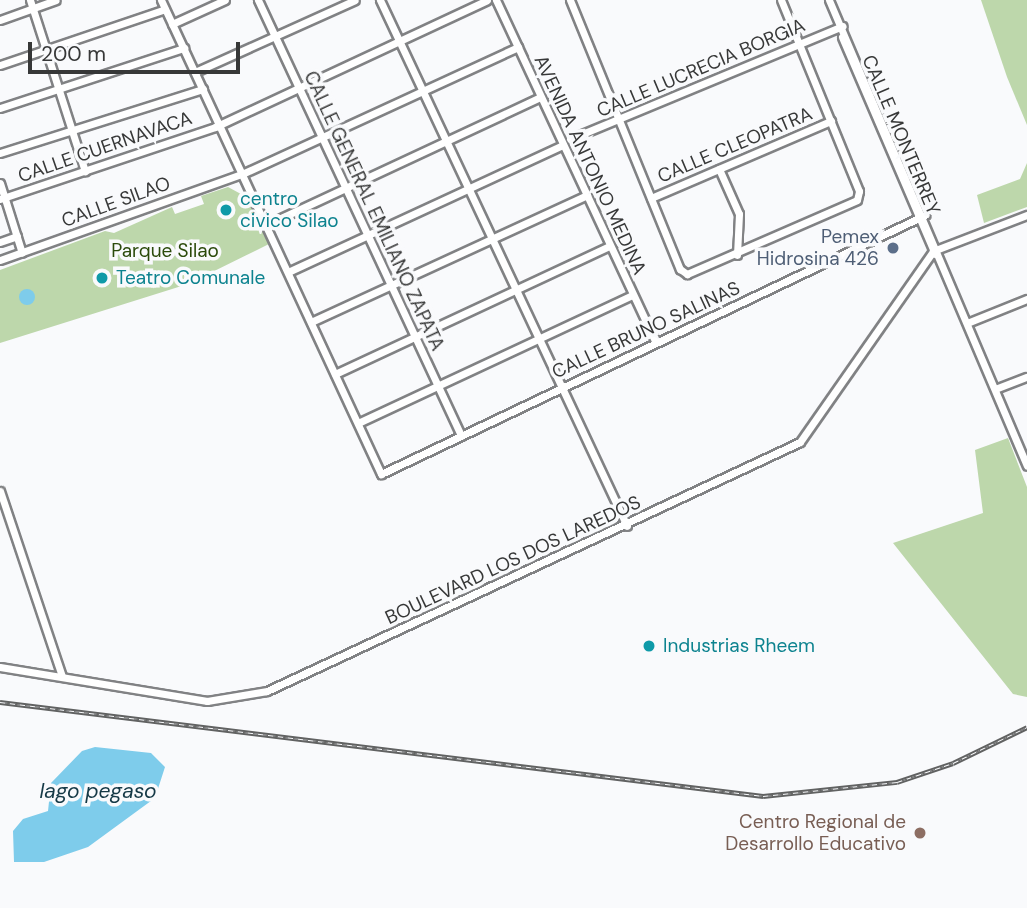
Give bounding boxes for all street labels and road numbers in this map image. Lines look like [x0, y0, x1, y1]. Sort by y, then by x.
street label: CALLE LUCRECIA BORGIA [593, 14, 809, 122]
street label: AVENIDA ANTONIO MEDINA [529, 52, 651, 278]
street label: CALLE MONTERREY [857, 52, 945, 218]
street label: CALLE GENERAL EMILIANO ZAPATA [299, 68, 449, 354]
street label: CALLE CLEOPATRA [654, 102, 816, 188]
street label: CALLE CUERNAVACA [15, 107, 195, 187]
street label: CALLE SILAO [59, 172, 173, 232]
street label: CALLE BRUNO SALINAS [548, 276, 744, 384]
street label: BOULEVARD LOS DOS LAREDOS [382, 491, 644, 629]

